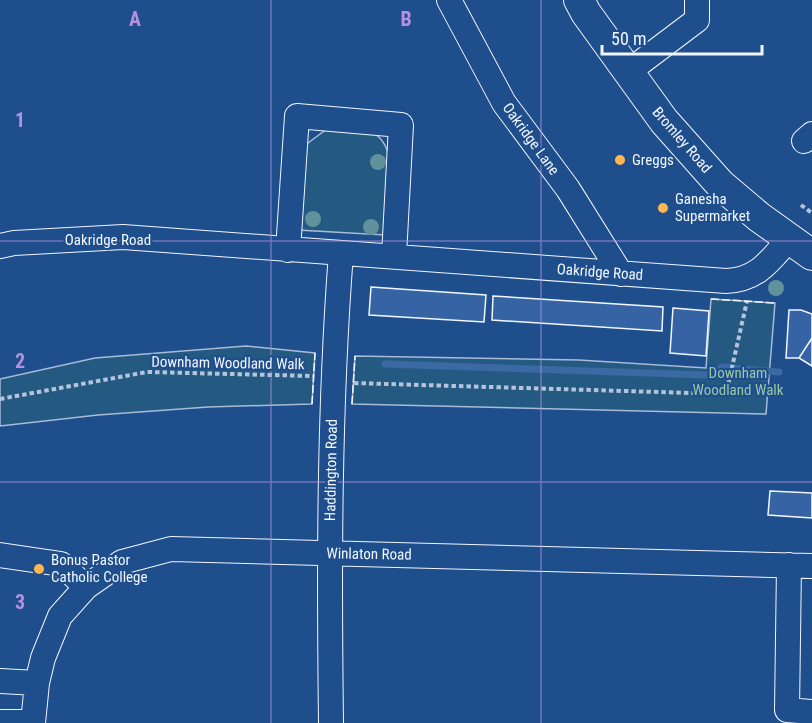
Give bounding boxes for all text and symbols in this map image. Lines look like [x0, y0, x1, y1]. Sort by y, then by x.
text: A [129, 7, 141, 31]
text: B [400, 7, 412, 31]
scale bar [602, 18, 762, 56]
text: 50 m [611, 28, 646, 49]
street label: Oakridge Lane [499, 99, 563, 179]
street label: Bromley Road [648, 103, 716, 177]
text: 1 [15, 108, 25, 132]
place label: Greggs [632, 151, 674, 169]
marker: Greggs [613, 153, 627, 167]
place label: Ganesha Supermarket [675, 190, 750, 225]
marker: Ganesha Supermarket [656, 201, 670, 215]
street label: Oakridge Road [65, 231, 151, 249]
street label: Oakridge Road [556, 260, 644, 284]
text: 2 [15, 349, 25, 373]
street label: Downham Woodland Walk [151, 353, 305, 373]
park label: Downham Woodland Walk [692, 364, 784, 399]
street label: Haddington Road [321, 419, 341, 521]
street label: Winlaton Road [326, 544, 412, 564]
place label: Bonus Pastor Catholic College [51, 551, 148, 586]
marker: Bonus Pastor Catholic College [32, 562, 46, 576]
text: 3 [15, 590, 25, 614]

